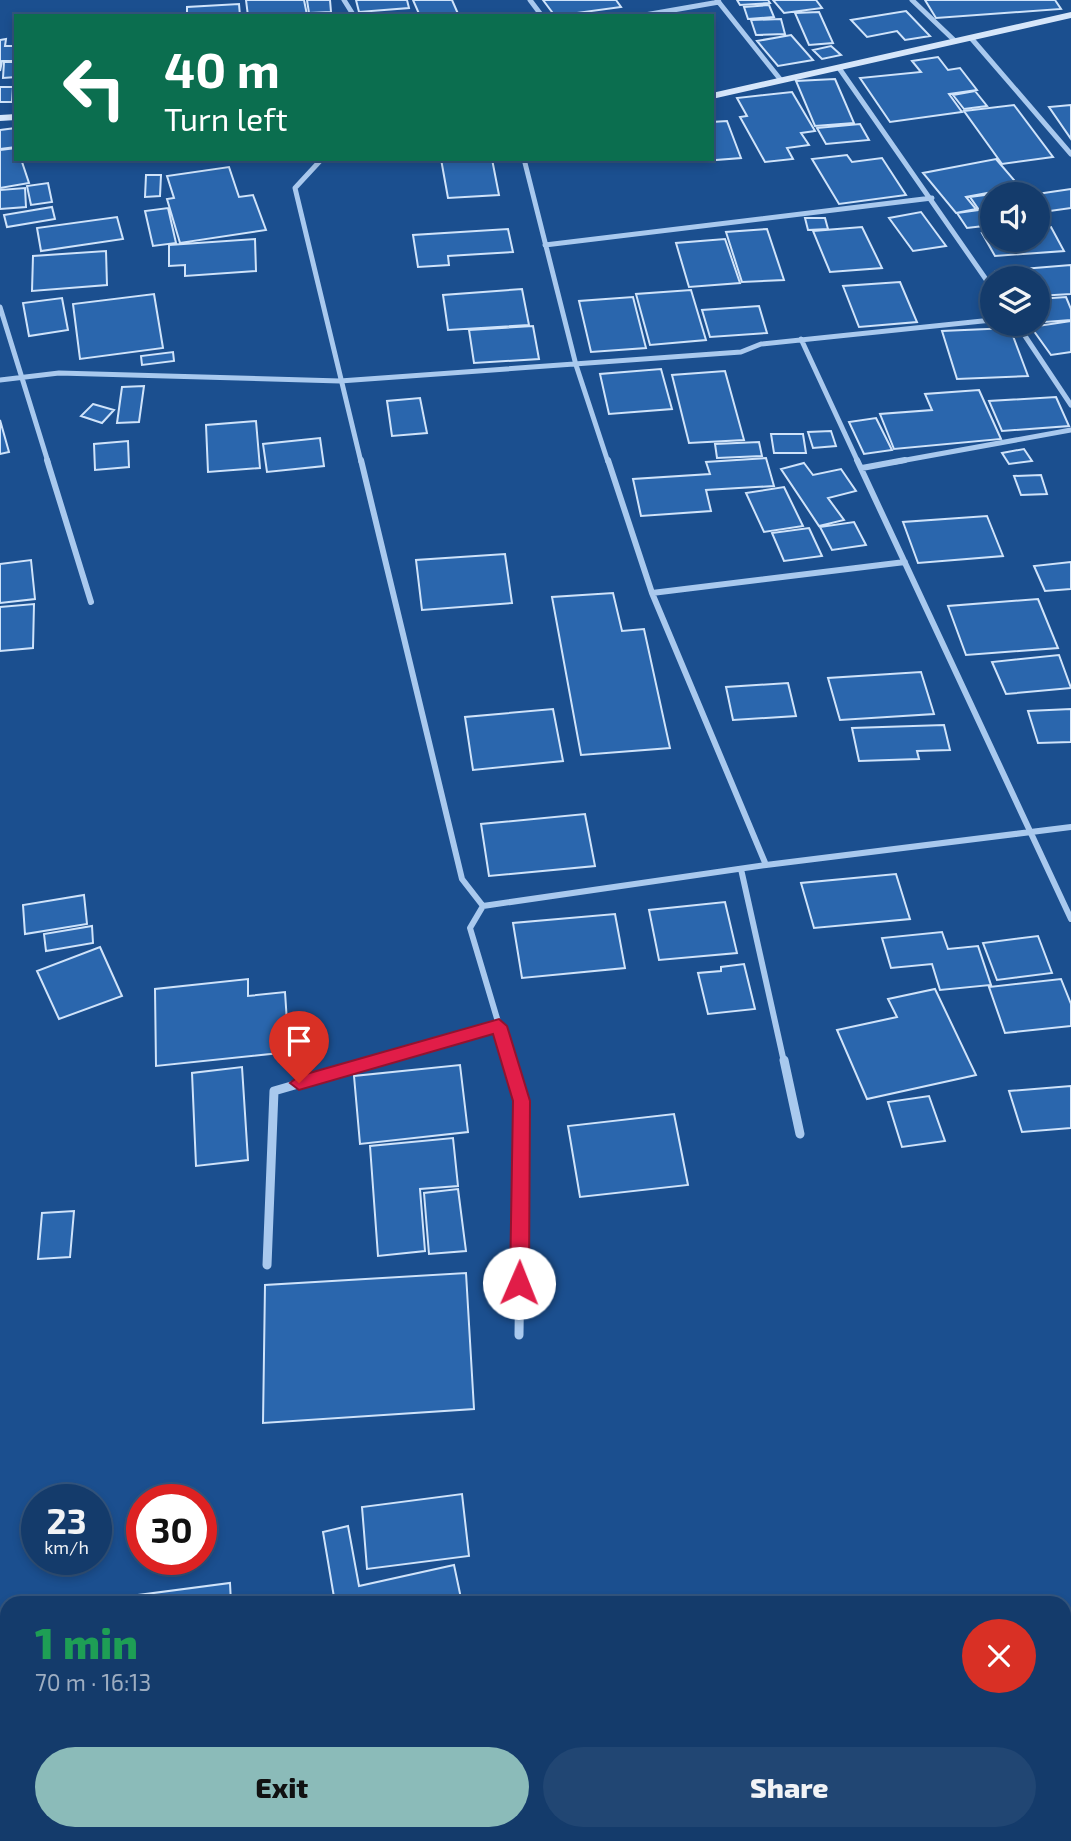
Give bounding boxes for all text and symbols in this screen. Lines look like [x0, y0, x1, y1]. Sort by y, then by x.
text: 40 m [164, 39, 280, 98]
icon: left [49, 42, 140, 133]
text: Turn left [164, 99, 288, 137]
map controls [980, 182, 1050, 336]
button: sound [980, 182, 1050, 252]
button: layers [980, 266, 1050, 336]
pin [269, 1011, 329, 1083]
icon: arrive [280, 1022, 318, 1060]
position arrow [482, 1246, 556, 1320]
speed limit sign: 30 [126, 1484, 217, 1575]
text: 23 [46, 1499, 87, 1541]
text: km/h [44, 1536, 89, 1558]
text: 1 min [35, 1617, 138, 1667]
button: close [962, 1619, 1036, 1693]
text: 70 m · 16:13 [35, 1668, 151, 1696]
button: Exit [35, 1747, 529, 1827]
button: Share [543, 1747, 1036, 1827]

